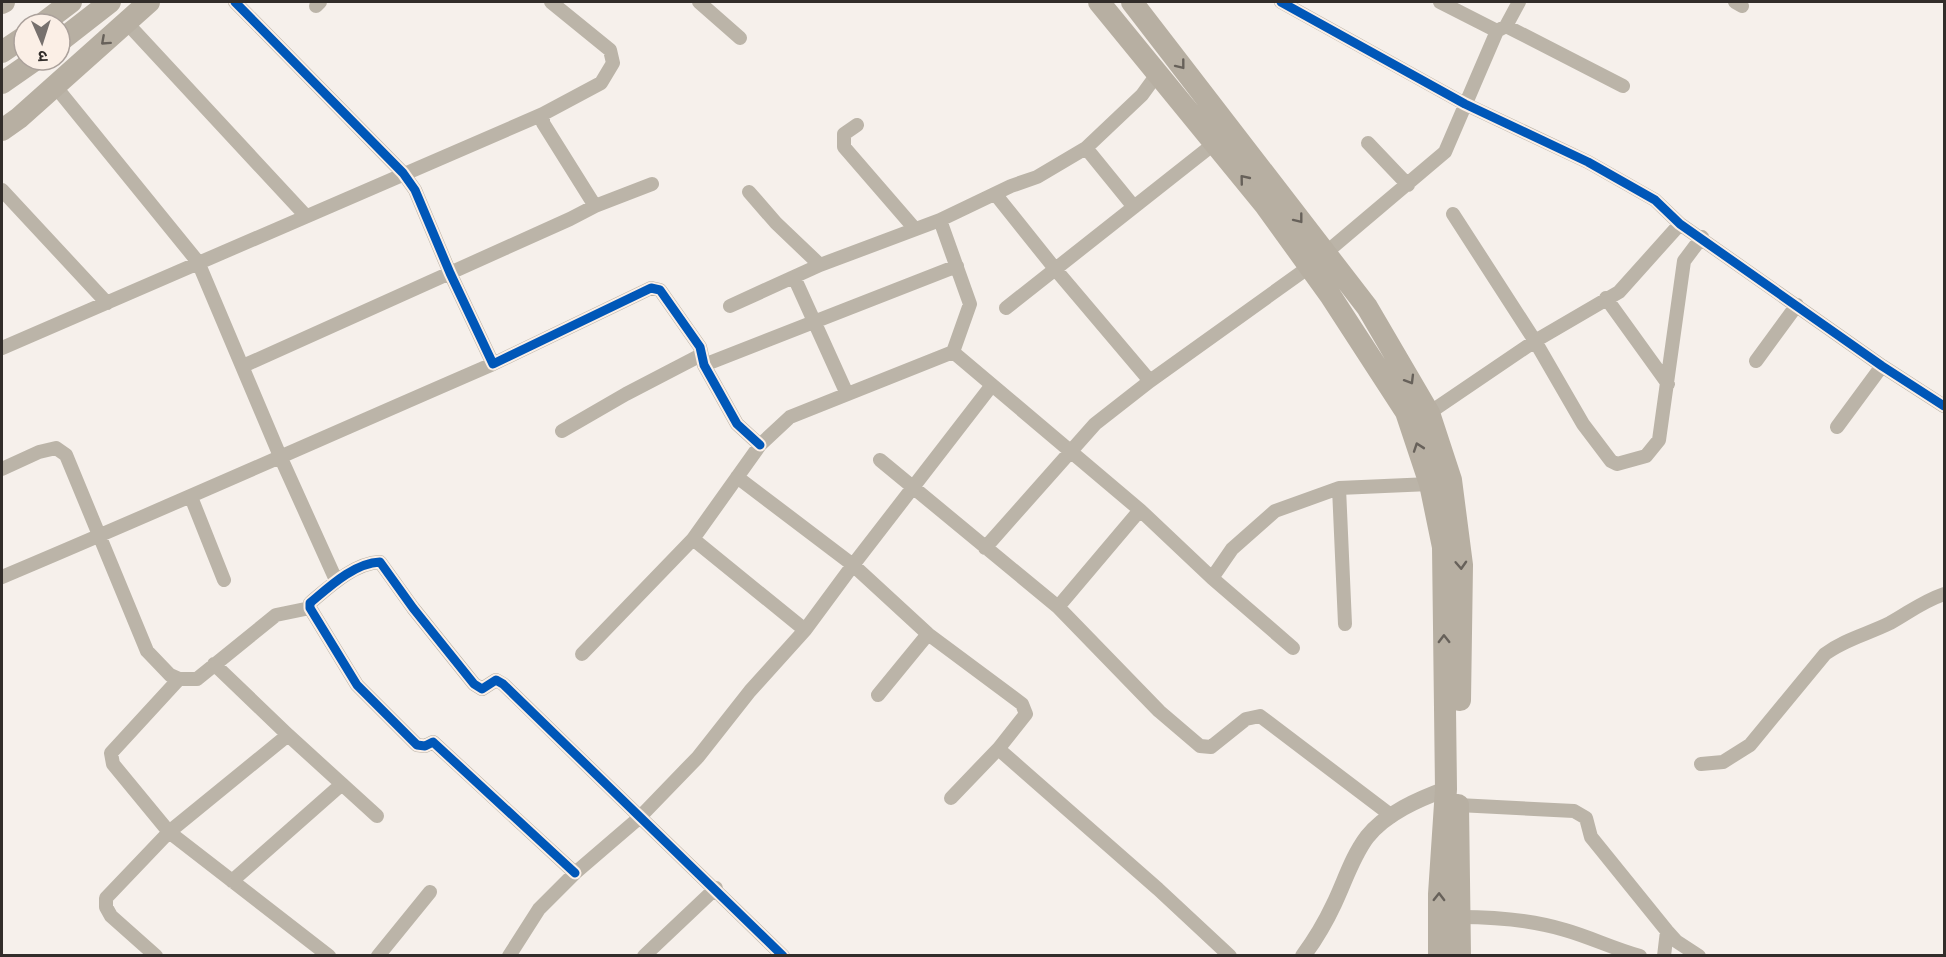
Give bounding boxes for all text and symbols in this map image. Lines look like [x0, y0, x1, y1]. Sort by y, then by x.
north arrow [12, 12, 72, 72]
one-way arrow [101, 34, 112, 45]
text: उ [37, 48, 48, 66]
one-way arrow [1173, 58, 1184, 69]
one-way arrow [1241, 175, 1252, 186]
one-way arrow [1292, 213, 1303, 224]
one-way arrow [1402, 373, 1414, 384]
one-way arrow [1413, 443, 1425, 453]
one-way arrow [1454, 561, 1467, 570]
one-way arrow [1438, 635, 1450, 644]
one-way arrow [1433, 893, 1445, 902]

